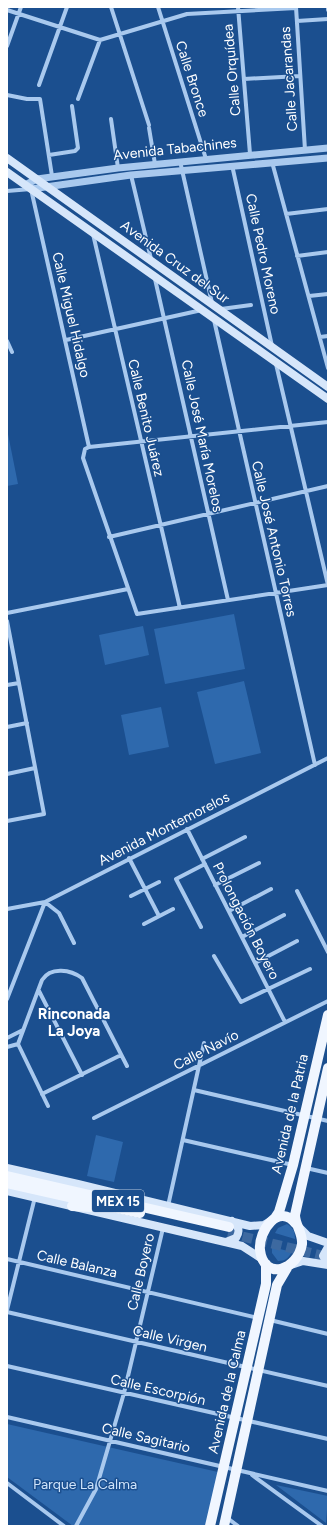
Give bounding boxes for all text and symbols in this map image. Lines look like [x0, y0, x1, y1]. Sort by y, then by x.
street label: Calle Orquídea [220, 23, 244, 117]
street label: Calle Jacarandas [277, 26, 301, 132]
street label: Calle Bronce [172, 39, 212, 119]
street label: Avenida Tabachines [112, 134, 238, 164]
street label: Calle Pedro Moreno [242, 192, 284, 316]
street label: Avenida Cruz del Sur [117, 217, 233, 307]
street label: Calle Miguel Hidalgo [48, 251, 94, 379]
street label: Calle Benito Juárez [124, 358, 168, 478]
street label: Calle José María Morelos [178, 358, 226, 514]
street label: Calle José Antonio Torres [248, 459, 300, 619]
street label: Avenida Montemorelos [96, 789, 232, 869]
street label: Prolongación Boyero [209, 859, 283, 983]
district label: Rinconada La Joya [38, 1005, 110, 1040]
street label: Calle Navío [171, 1026, 241, 1074]
street label: Avenida de la Patria [268, 1052, 312, 1176]
road number: MEX 15 [92, 1190, 144, 1212]
street label: Calle Boyero [124, 1232, 158, 1312]
street label: Calle Balanza [35, 1246, 119, 1282]
street label: Calle Virgen [131, 1322, 209, 1356]
street label: Avenida de la Calma [205, 1329, 249, 1455]
street label: Calle Escorpión [109, 1371, 207, 1409]
street label: Calle Sagitario [100, 1420, 192, 1456]
park label: Parque La Calma [33, 1476, 137, 1493]

